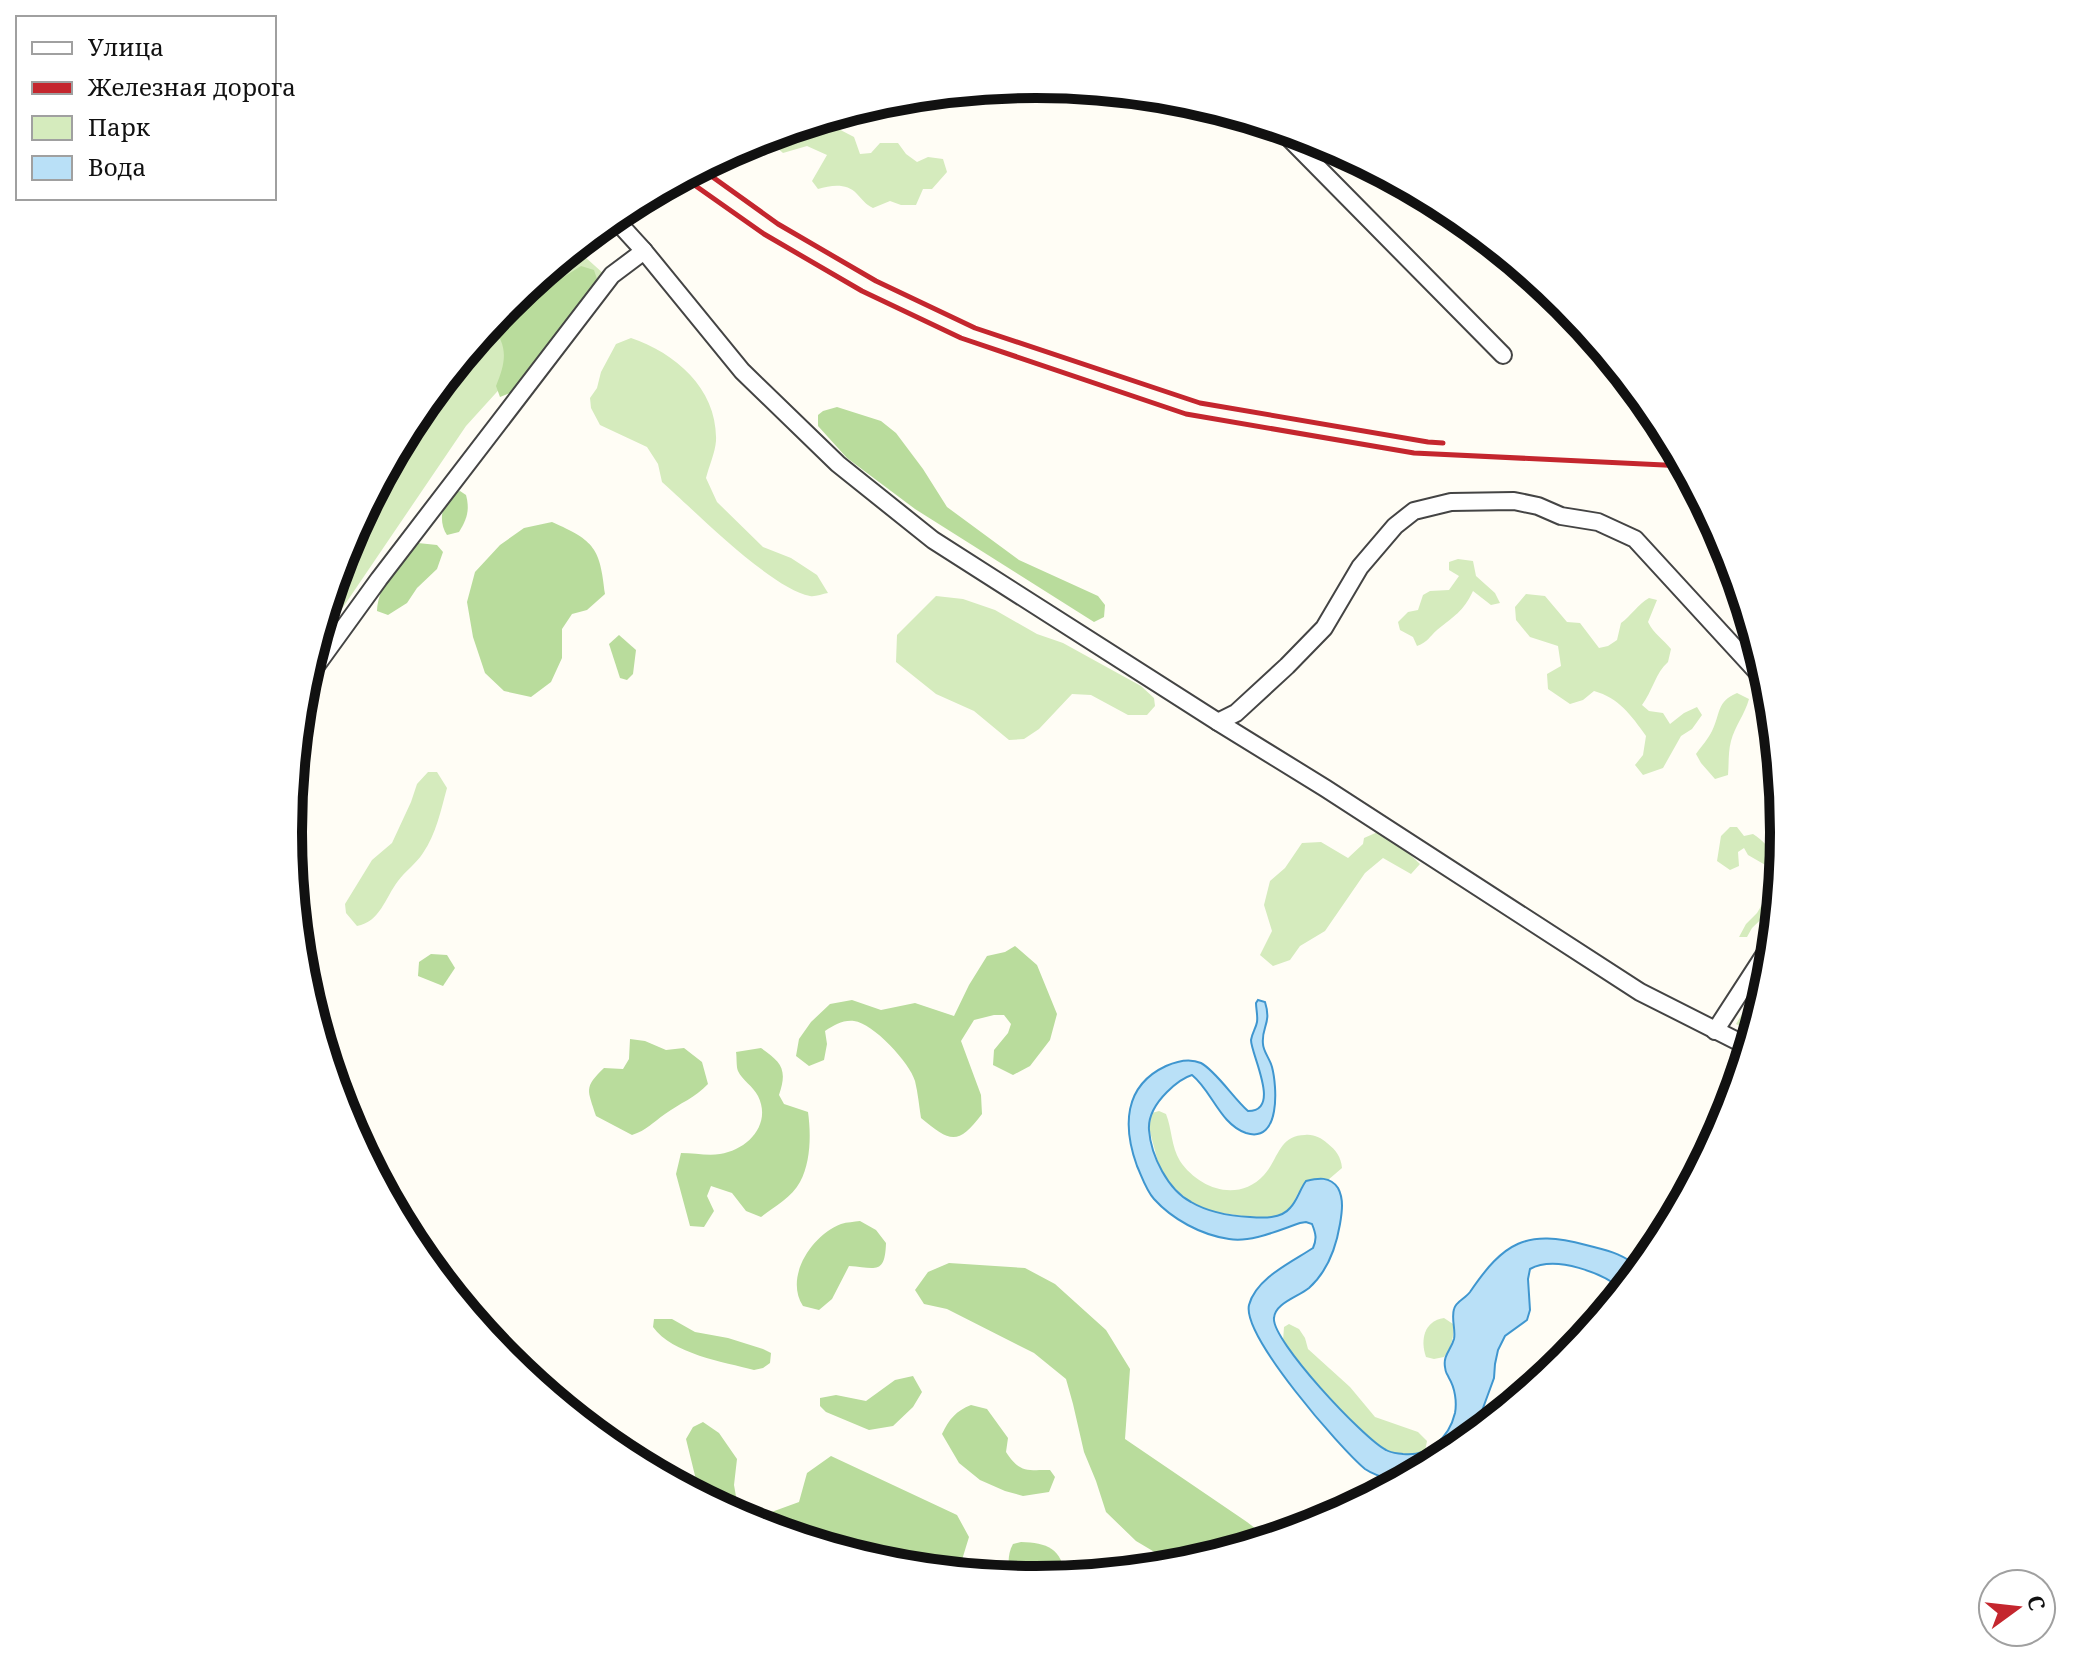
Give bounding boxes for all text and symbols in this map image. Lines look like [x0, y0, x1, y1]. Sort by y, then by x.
legend [16, 16, 276, 200]
text: Улица [88, 30, 164, 63]
text: Железная дорога [87, 70, 296, 103]
text: Парк [88, 110, 151, 143]
text: Вода [88, 150, 146, 183]
north arrow [1977, 1568, 2057, 1648]
text: С [2021, 1592, 2054, 1613]

